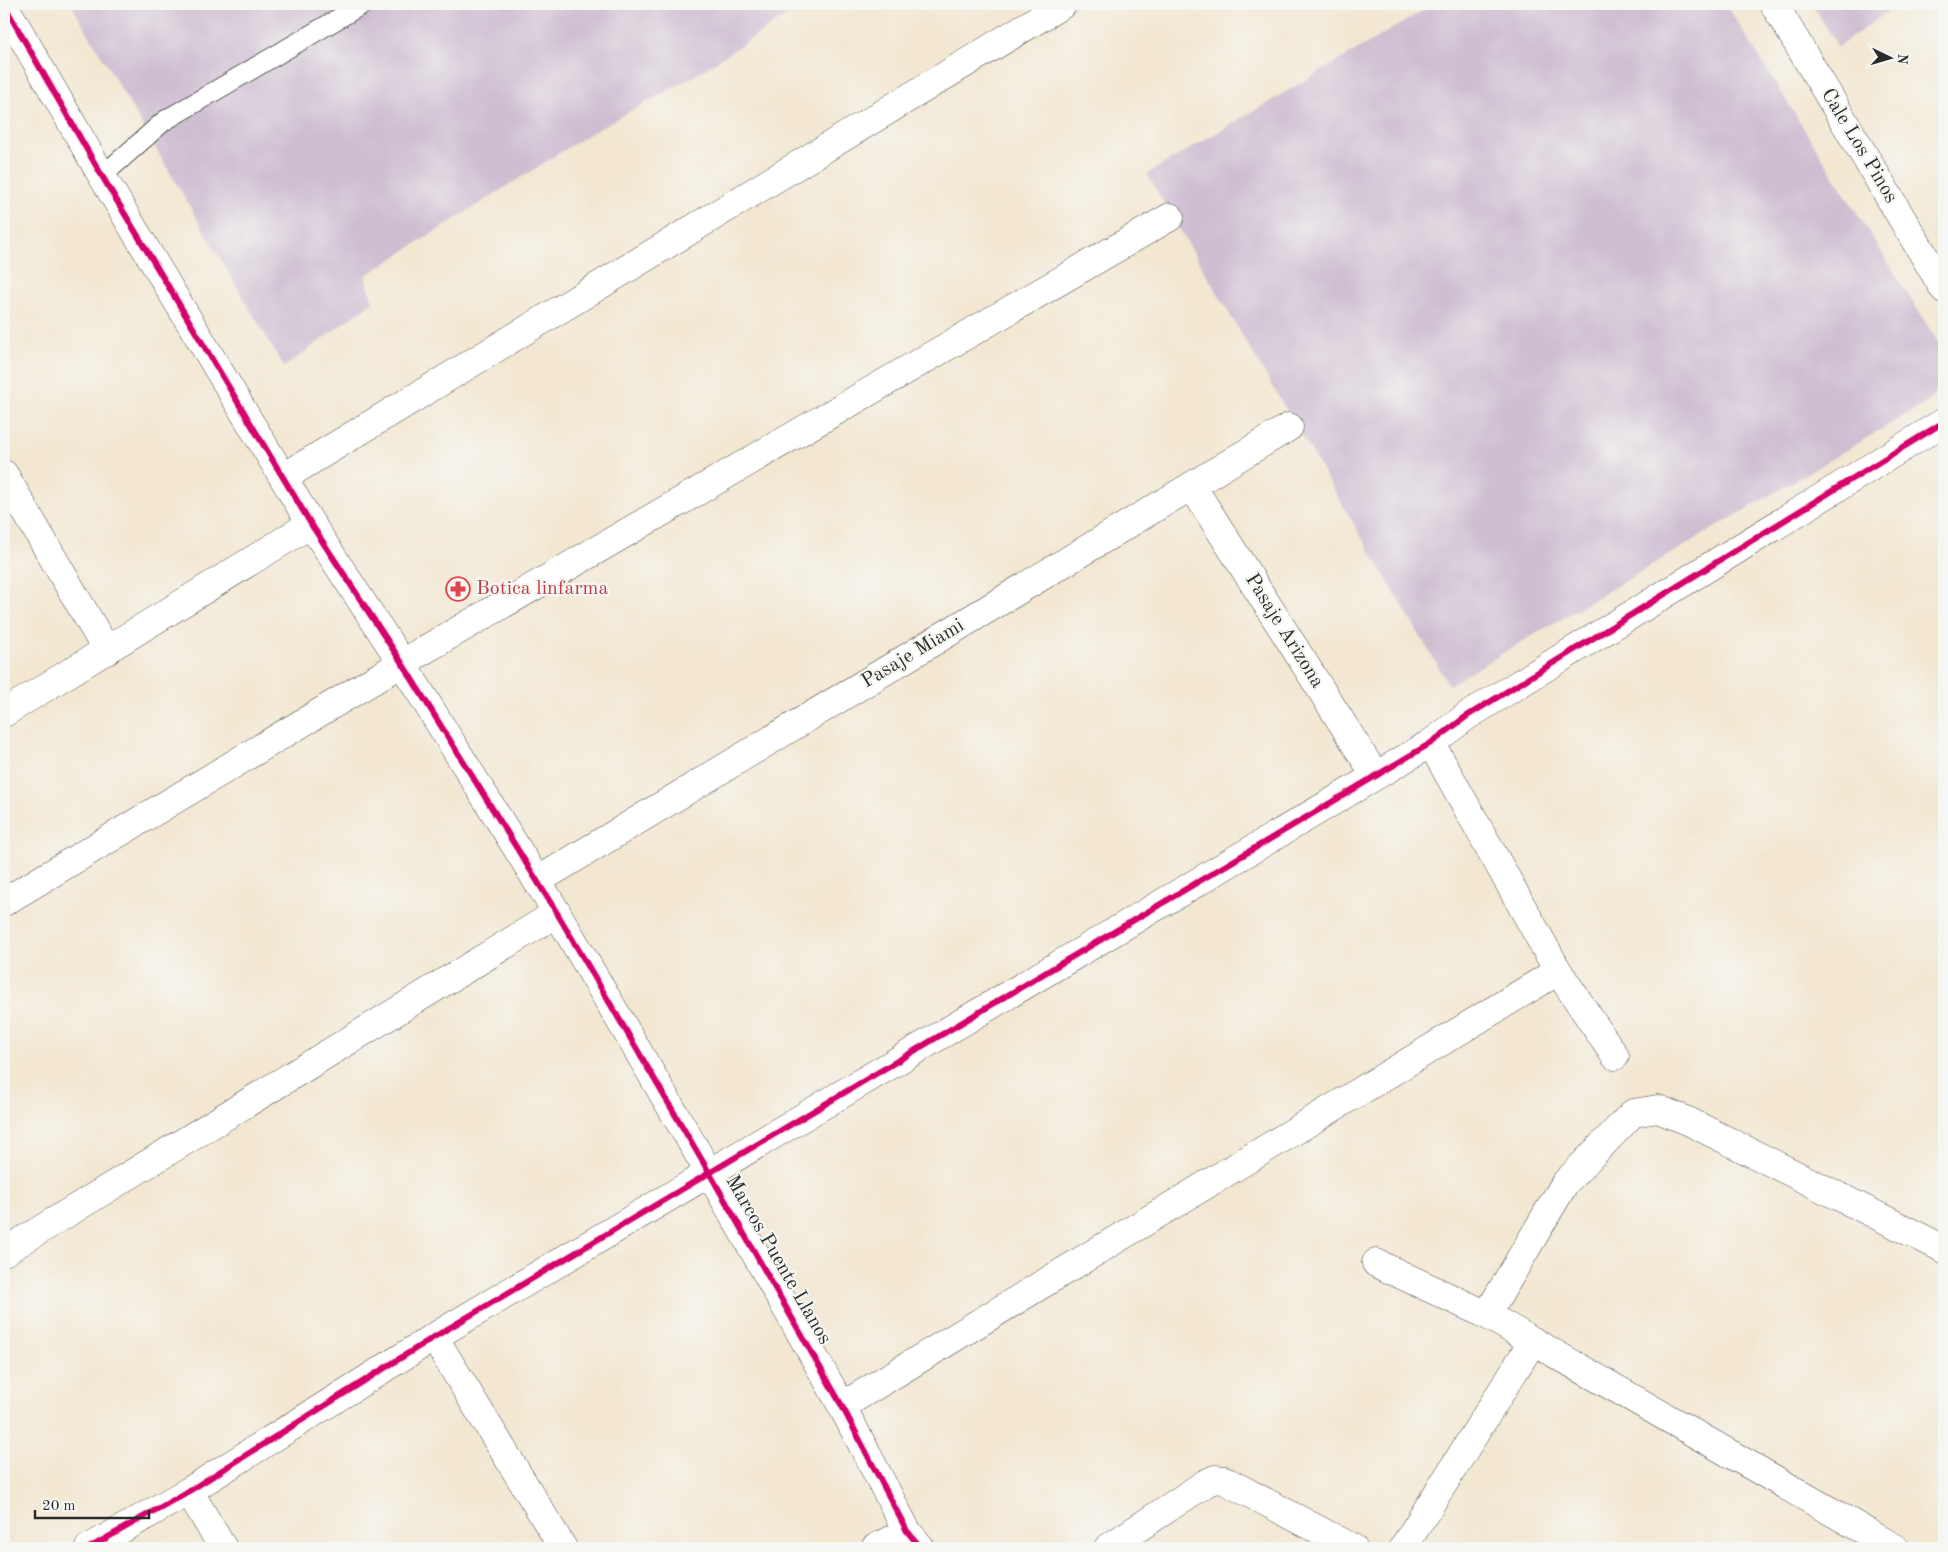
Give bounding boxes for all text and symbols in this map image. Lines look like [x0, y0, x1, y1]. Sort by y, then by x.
north arrow [1866, 32, 1916, 82]
text: N [1894, 53, 1909, 65]
street label: Cale Los Pinos [1817, 85, 1901, 207]
street label: Pasaje Arizona [1241, 570, 1327, 692]
pharmacy icon: Botica linfarma [445, 576, 471, 602]
place label: Botica linfarma [476, 579, 608, 599]
street label: Pasaje Miami [858, 616, 968, 692]
street label: Marcos Puente Llanos [721, 1172, 835, 1348]
scale bar [35, 1487, 149, 1519]
text: 20 m [42, 1499, 76, 1514]

